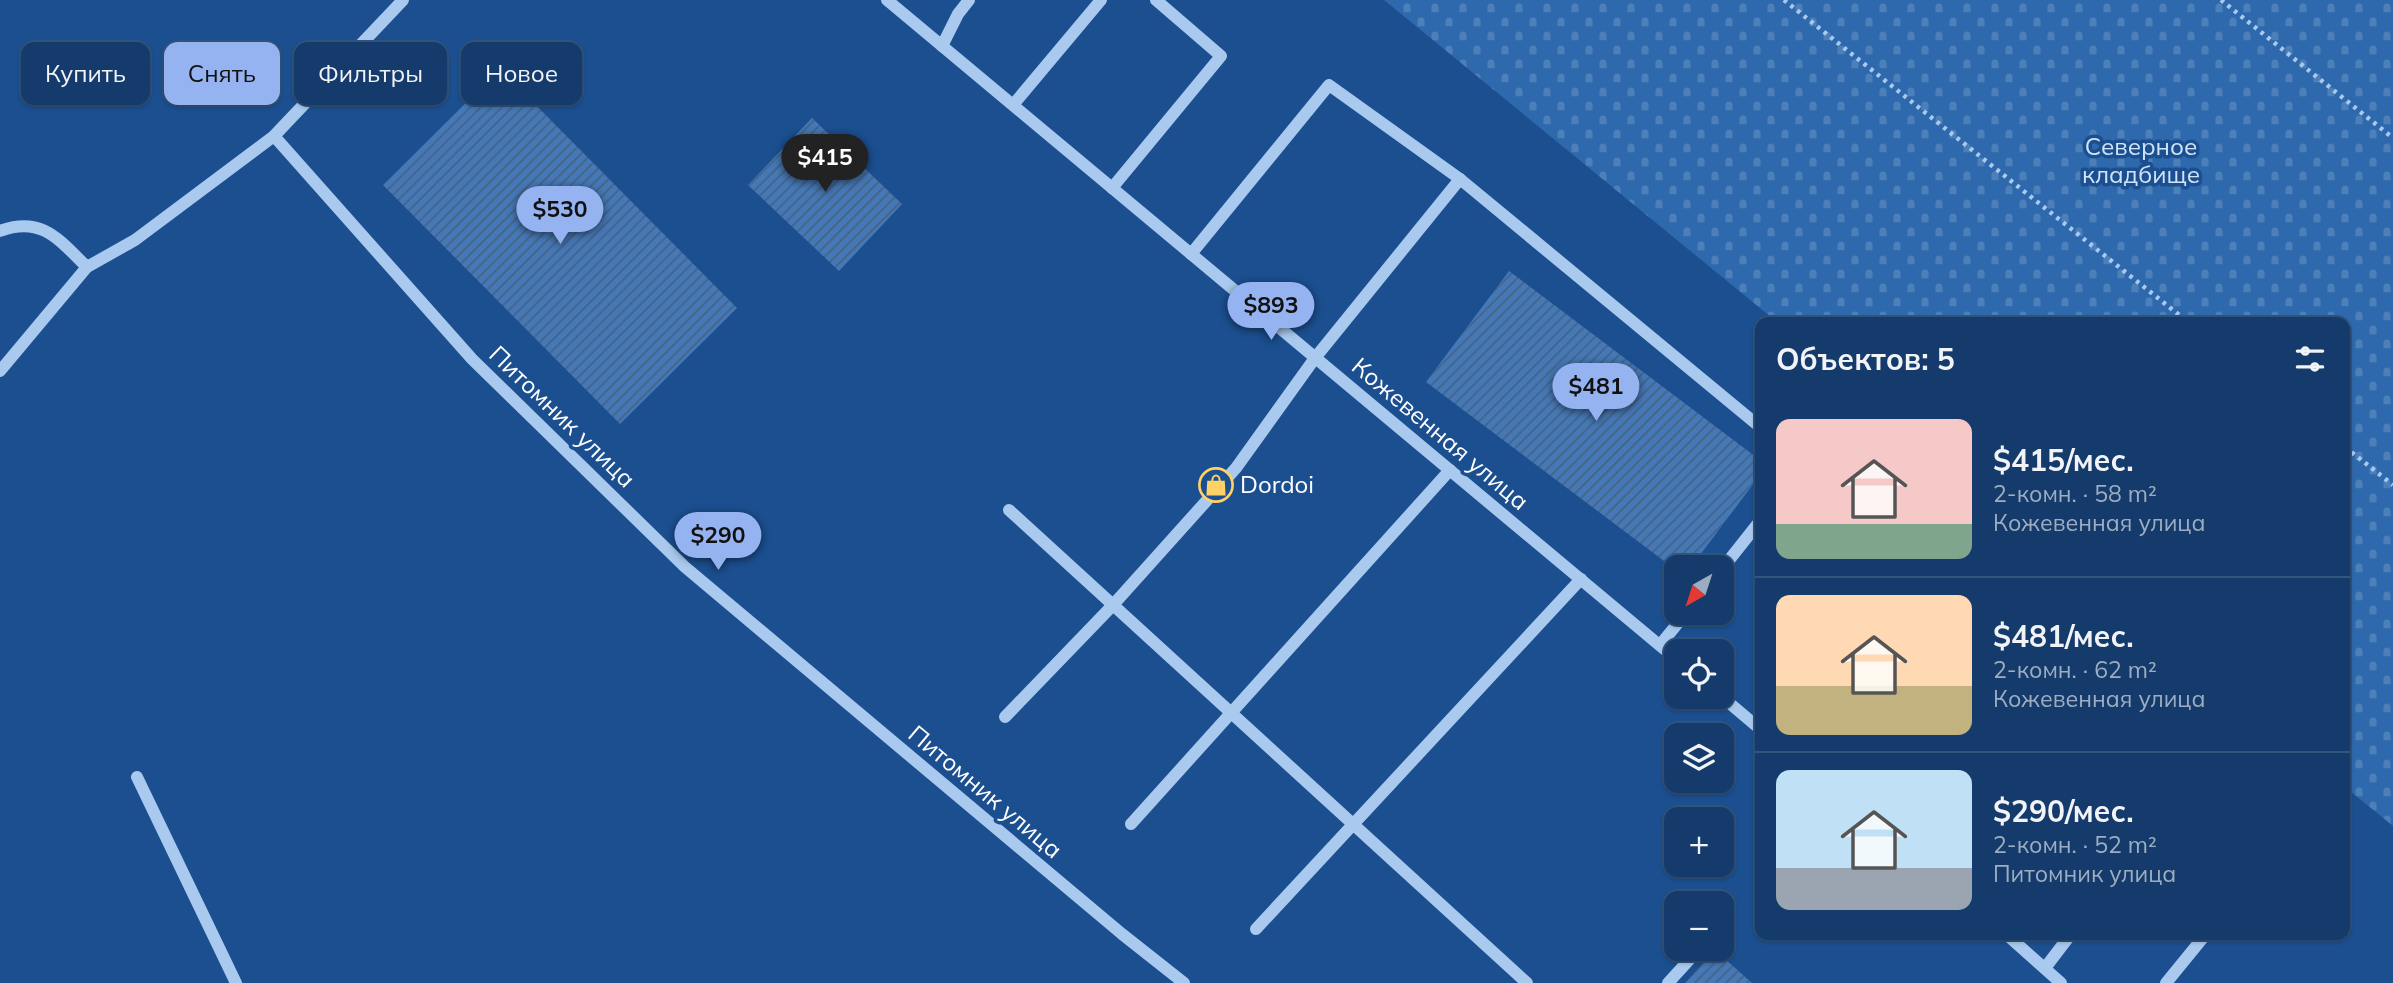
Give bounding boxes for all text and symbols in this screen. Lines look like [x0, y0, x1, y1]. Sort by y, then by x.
chip: Купить [21, 42, 150, 105]
chip: Снять [164, 42, 280, 105]
chip: Фильтры [294, 42, 447, 105]
chip: Новое [461, 42, 582, 105]
park label: Северное кладбище [2082, 131, 2200, 189]
pin: $415 [784, 134, 866, 194]
text: $415 [797, 142, 853, 171]
pin: $530 [519, 187, 601, 246]
text: $530 [532, 194, 588, 223]
pin: $893 [1230, 282, 1312, 342]
text: $893 [1243, 290, 1299, 319]
street label: Питомник улица [483, 339, 642, 494]
text: Объектов: 5 [1776, 340, 1955, 378]
icon: filters [2291, 340, 2329, 378]
street label: Кожевенная улица [1346, 351, 1535, 516]
pin: $481 [1555, 364, 1637, 423]
text: $481 [1568, 371, 1624, 400]
text: $415/мес. [1993, 441, 2134, 479]
icon: home [1832, 447, 1916, 531]
shop icon: Dordoi [1197, 466, 1235, 504]
place label: Dordoi [1240, 469, 1314, 499]
text: 2-комн. · 58 m² [1993, 479, 2157, 508]
text: Кожевенная улица [1993, 508, 2205, 537]
pin: $290 [677, 512, 759, 572]
text: $290 [690, 520, 746, 549]
north arrow [1664, 555, 1734, 625]
map controls [1664, 555, 1734, 961]
text: $481/мес. [1993, 617, 2134, 655]
icon: home [1832, 623, 1916, 707]
button: locate [1664, 639, 1734, 709]
text: 2-комн. · 62 m² [1993, 655, 2157, 684]
text: Кожевенная улица [1993, 684, 2205, 713]
street label: Питомник улица [903, 718, 1069, 864]
button: layers [1664, 723, 1734, 793]
text: $290/мес. [1993, 792, 2134, 830]
icon: home [1832, 798, 1916, 882]
button: + [1664, 807, 1734, 877]
text: 2-комн. · 52 m² [1993, 830, 2157, 859]
text: Питомник улица [1993, 859, 2176, 888]
button: − [1664, 891, 1734, 961]

